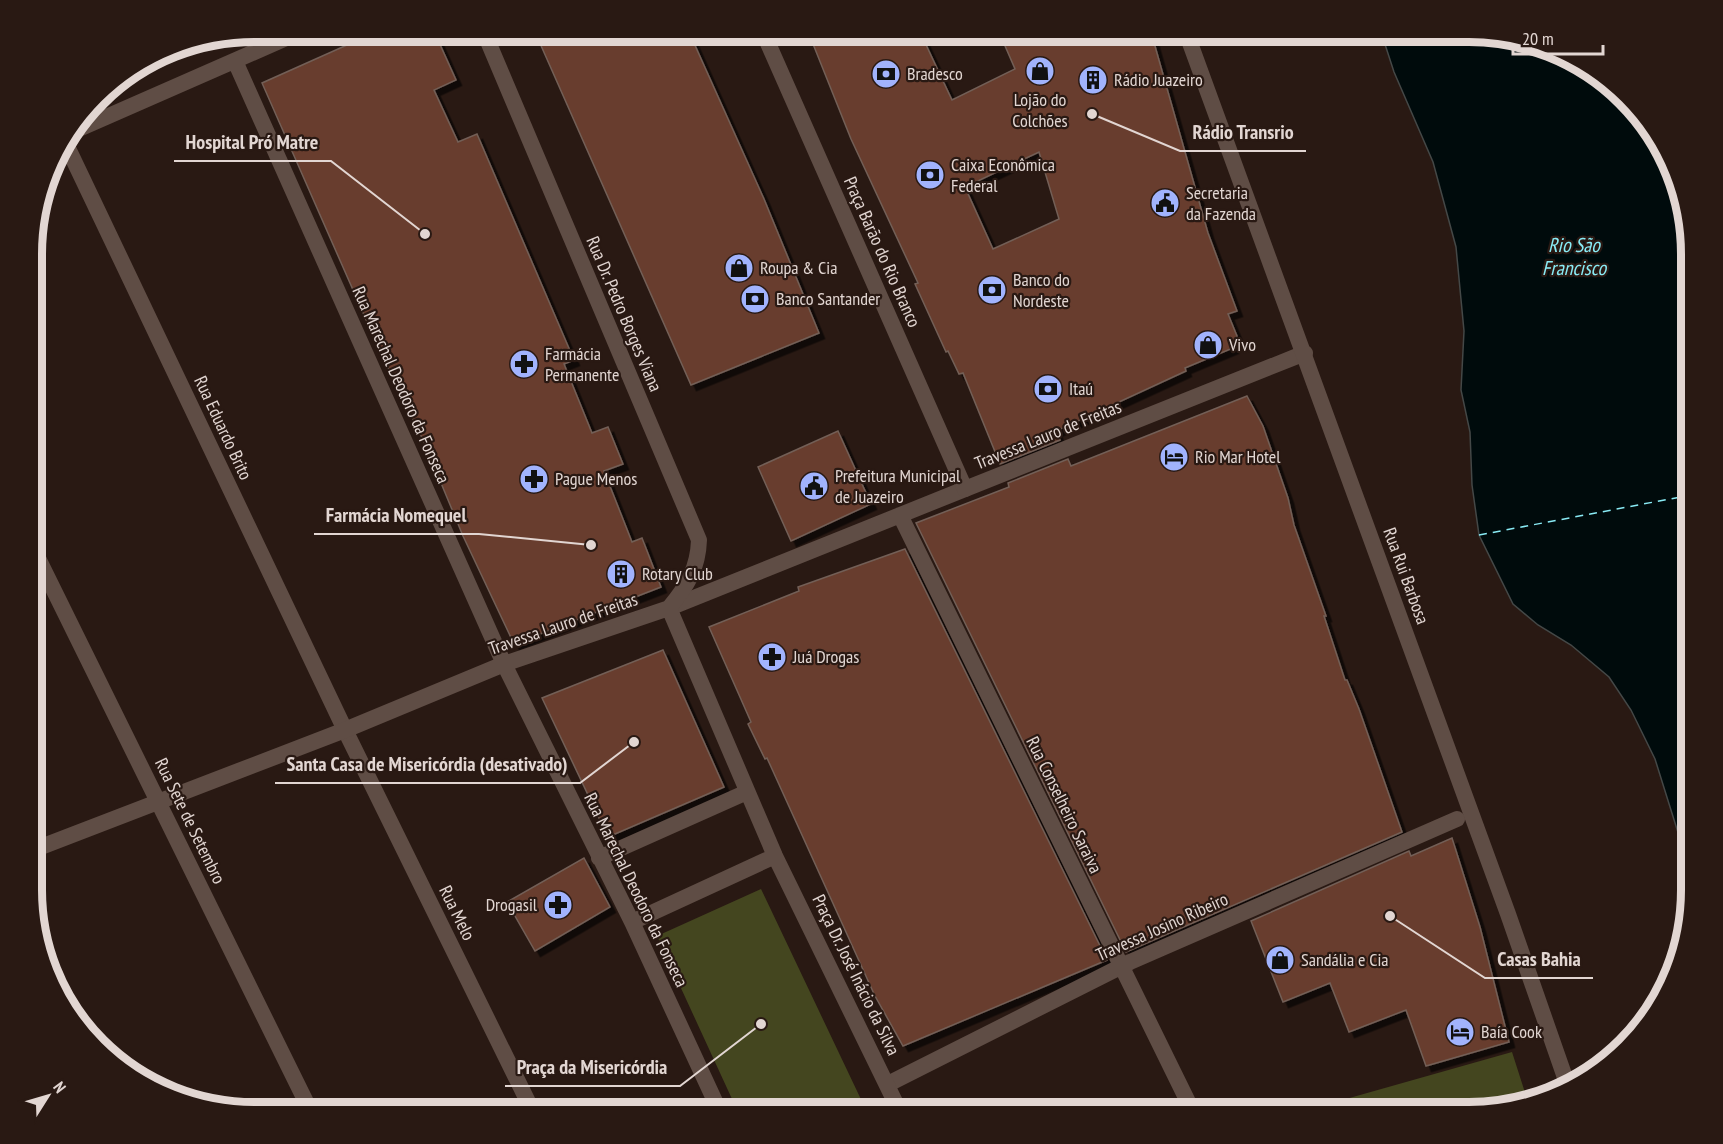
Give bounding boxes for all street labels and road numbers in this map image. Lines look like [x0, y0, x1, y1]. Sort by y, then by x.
street label: Praça Barão do Rio Branco [839, 173, 926, 331]
street label: Rua Dr. Pedro Borges Viana [581, 233, 668, 395]
street label: Rua Marechal Deodoro da Fonseca [348, 283, 455, 487]
street label: Rua Eduardo Brito [189, 372, 258, 484]
street label: Travessa Lauro de Freitas [971, 395, 1124, 474]
street label: Rua Rui Barbosa [1378, 524, 1435, 627]
street label: Travessa Lauro de Freitas [485, 587, 640, 660]
street label: Rua Conselheiro Saraiva [1021, 733, 1108, 877]
street label: Rua Sete de Setembro [150, 754, 231, 888]
street label: Rua Marechal Deodoro da Fonseca [579, 789, 694, 991]
street label: Rua Melo [434, 882, 481, 944]
street label: Travessa Josino Ribeiro [1092, 887, 1232, 966]
street label: Praça Dr. José Inácio da Silva [808, 891, 905, 1059]

